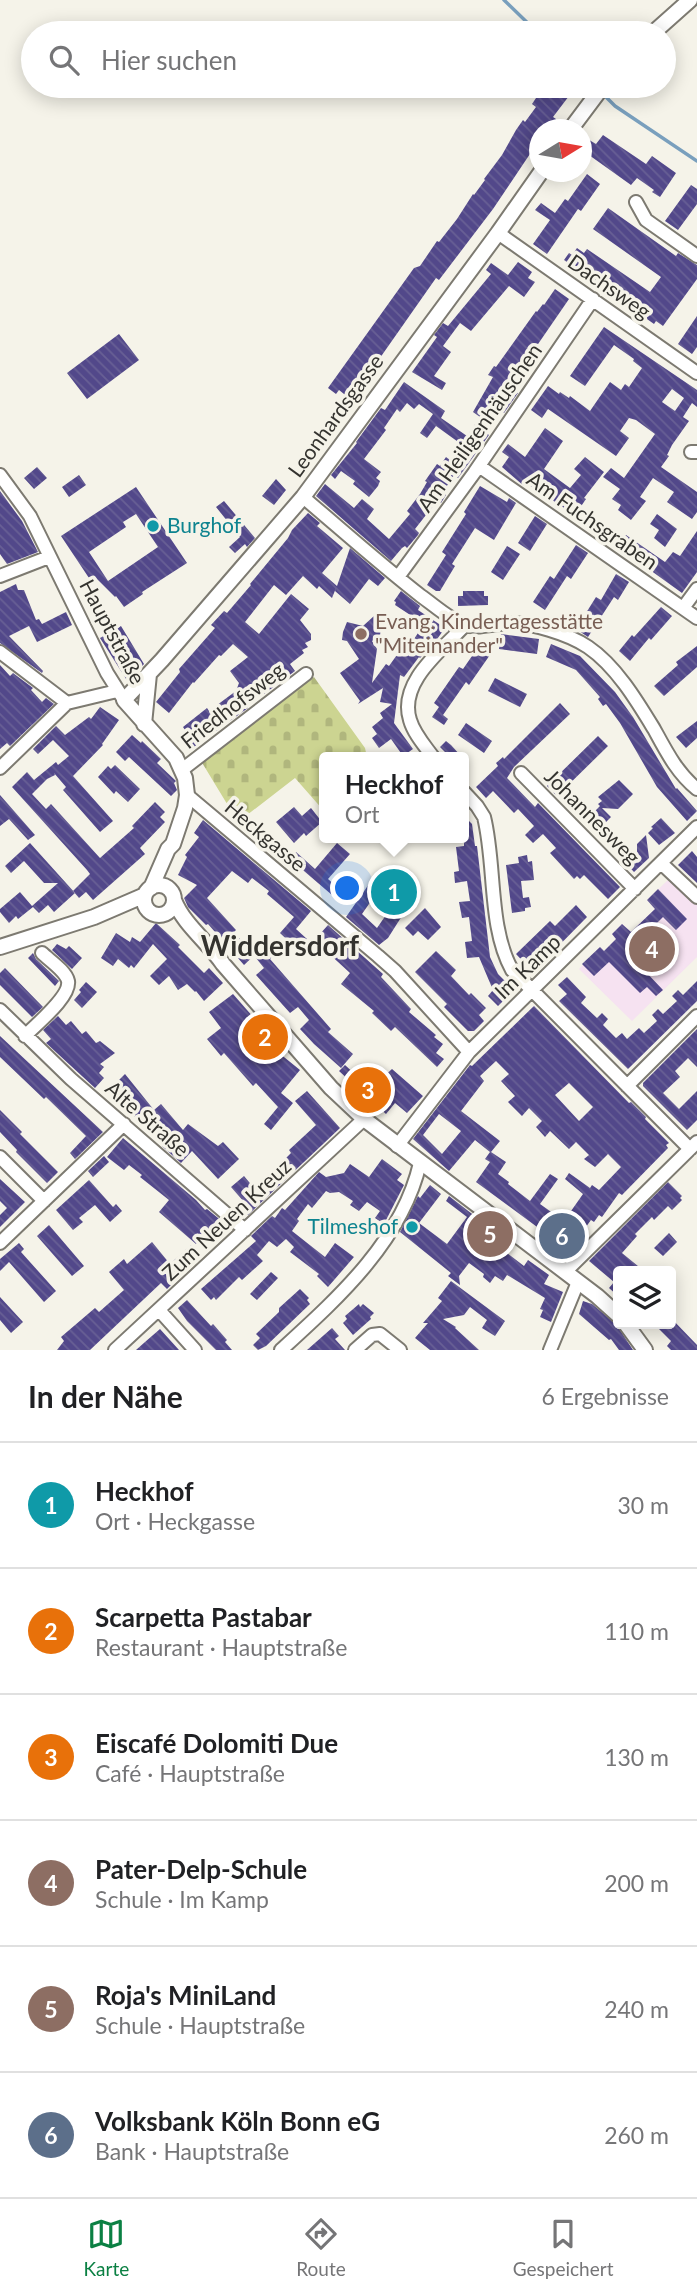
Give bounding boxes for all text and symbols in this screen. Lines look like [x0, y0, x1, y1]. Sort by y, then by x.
search box [21, 21, 676, 98]
icon: search [45, 41, 83, 79]
text: Hier suchen [101, 44, 237, 76]
north arrow [529, 119, 592, 182]
street label: Dachsweg [564, 248, 656, 323]
street label: Am Heiligenhäuschen [411, 338, 546, 516]
street label: Leonhardsgasse [282, 349, 388, 481]
street label: Am Fuchsgraben [523, 465, 663, 574]
place label: Burghof [167, 512, 242, 537]
marker: Burghof [145, 518, 161, 534]
street label: Hauptstraße [75, 575, 151, 688]
place label: Evang. Kindertagesstätte "Miteinander" [375, 608, 603, 657]
marker: Evang. Kindertagesstätte "Miteinander" [353, 626, 369, 642]
street label: Friedhofsweg [175, 657, 289, 753]
popup [319, 752, 469, 843]
street label: Johannesweg [540, 763, 646, 869]
text: Heckhof [345, 768, 443, 800]
street label: Heckgasse [220, 794, 312, 876]
text: Ort [345, 800, 380, 828]
pin: 1 [371, 866, 417, 918]
your location [330, 871, 364, 905]
pin: 4 [629, 923, 675, 975]
district label: Widdersdorf [201, 928, 359, 962]
street label: Im Kamp [489, 929, 565, 1003]
pin: 2 [242, 1011, 288, 1063]
pin: 3 [345, 1064, 391, 1116]
street label: Alte Straße [101, 1075, 195, 1161]
street label: Zum Neuen Kreuz [157, 1153, 295, 1285]
pin: 5 [467, 1208, 513, 1260]
pin: 6 [539, 1210, 585, 1262]
place label: Tilmeshof [307, 1213, 399, 1238]
marker: Tilmeshof [404, 1219, 420, 1235]
map controls [613, 1266, 676, 1329]
button: layers [613, 1266, 676, 1329]
text: In der Nähe [28, 1378, 183, 1414]
text: 6 Ergebnisse [541, 1382, 669, 1410]
text: Heckhof [95, 1475, 194, 1507]
text: 1 [44, 1491, 58, 1519]
text: 30 m [618, 1491, 669, 1519]
text: Ort · Heckgasse [95, 1507, 255, 1535]
text: Scarpetta Pastabar [95, 1601, 312, 1633]
text: 2 [44, 1617, 58, 1645]
text: 110 m [604, 1617, 669, 1645]
text: Restaurant · Hauptstraße [95, 1633, 347, 1661]
text: Eiscafé Dolomiti Due [95, 1727, 338, 1759]
text: 3 [44, 1743, 58, 1771]
text: 130 m [604, 1743, 669, 1771]
text: Café · Hauptstraße [95, 1759, 285, 1787]
text: Pater-Delp-Schule [95, 1853, 307, 1885]
text: 4 [44, 1869, 58, 1897]
text: 200 m [604, 1869, 669, 1897]
text: Schule · Im Kamp [95, 1885, 269, 1913]
text: Roja's MiniLand [95, 1979, 276, 2011]
text: 5 [44, 1995, 58, 2023]
text: 240 m [604, 1995, 669, 2023]
text: Schule · Hauptstraße [95, 2011, 305, 2039]
text: Volksbank Köln Bonn eG [95, 2105, 380, 2137]
text: 6 [44, 2121, 58, 2149]
text: 260 m [604, 2121, 669, 2149]
text: Bank · Hauptstraße [95, 2137, 289, 2165]
tab: Karte [84, 2215, 129, 2280]
tab: Route [296, 2215, 346, 2280]
tab: Gespeichert [513, 2215, 613, 2280]

